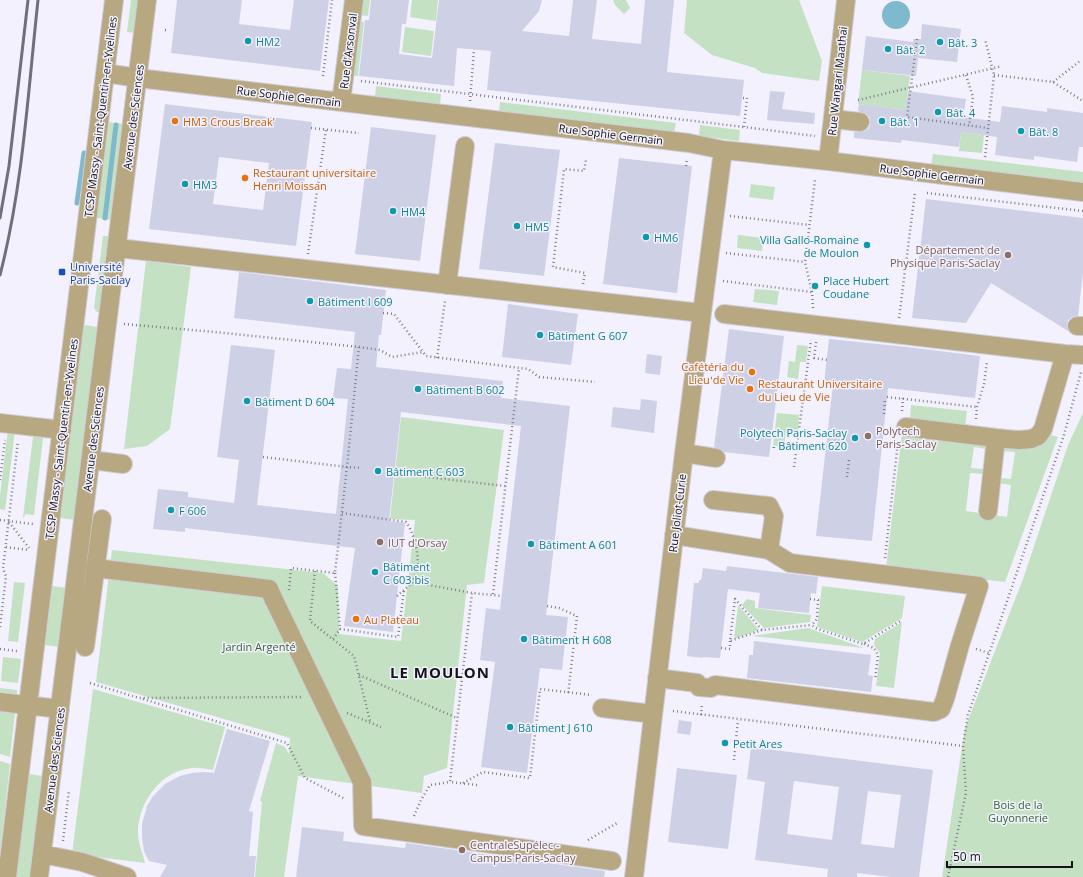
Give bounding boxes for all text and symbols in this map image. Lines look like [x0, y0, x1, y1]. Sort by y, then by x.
street label: Rue d'Arsonval [336, 12, 360, 90]
street label: TCSP Massy - Saint-Quentin-en-Yvelines [80, 16, 120, 218]
street label: Rue Wangari Maathai [824, 26, 850, 136]
place label: HM2 [256, 34, 280, 49]
place label: Bât. 3 [948, 35, 977, 50]
marker: HM2 [243, 36, 253, 46]
marker: Bât. 3 [935, 37, 945, 47]
place label: Bât. 2 [896, 42, 925, 57]
marker: Bât. 2 [883, 44, 893, 54]
street label: Avenue des Sciences [119, 64, 147, 170]
street label: Rue Sophie Germain [236, 82, 342, 110]
place label: Bât. 4 [946, 105, 976, 120]
marker: Bât. 4 [933, 107, 943, 117]
place label: HM3 Crous Break’ [183, 114, 275, 129]
place label: Bât. 1 [890, 114, 919, 129]
marker: HM3 Crous Break’ [170, 116, 180, 126]
marker: Bât. 1 [877, 116, 887, 126]
street label: Rue Sophie Germain [558, 120, 664, 148]
place label: Bât. 8 [1029, 124, 1058, 139]
marker: Bât. 8 [1016, 126, 1026, 136]
street label: Rue Sophie Germain [879, 160, 985, 188]
place label: Restaurant universitaire Henri Moissan [253, 165, 376, 193]
marker: Restaurant universitaire Henri Moissan [240, 173, 250, 183]
place label: HM3 [193, 177, 217, 192]
marker: HM3 [180, 179, 190, 189]
place label: HM4 [401, 204, 426, 219]
marker: HM4 [388, 206, 398, 216]
place label: HM5 [525, 219, 549, 234]
marker: HM5 [512, 221, 522, 231]
place label: HM6 [654, 230, 678, 245]
marker: HM6 [641, 232, 651, 242]
place label: Villa Gallo-Romaine de Moulon [760, 232, 859, 260]
marker: Villa Gallo-Romaine de Moulon [862, 240, 872, 250]
place label: Département de Physique Paris-Saclay [890, 242, 1000, 270]
marker: Département de Physique Paris-Saclay [1003, 250, 1013, 260]
place label: Université Paris-Saclay [70, 259, 131, 287]
marker: Université Paris-Saclay [57, 267, 67, 277]
place label: Place Hubert Coudane [823, 273, 889, 301]
marker: Place Hubert Coudane [810, 281, 820, 291]
place label: Bâtiment I 609 [318, 294, 393, 309]
marker: Bâtiment I 609 [305, 296, 315, 306]
place label: Bâtiment G 607 [548, 328, 628, 343]
marker: Bâtiment G 607 [535, 330, 545, 340]
street label: TCSP Massy - Saint-Quentin-en-Yvelines [41, 338, 81, 540]
place label: Cafétéria du Lieu de Vie [681, 359, 744, 387]
marker: Cafétéria du Lieu de Vie [747, 367, 757, 377]
place label: Restaurant Universitaire du Lieu de Vie [758, 376, 882, 404]
place label: Bâtiment B 602 [426, 382, 505, 397]
marker: Bâtiment B 602 [413, 384, 423, 394]
marker: Restaurant Universitaire du Lieu de Vie [745, 384, 755, 394]
street label: Avenue des Sciences [79, 386, 107, 492]
place label: Bâtiment D 604 [255, 394, 335, 409]
marker: Bâtiment D 604 [242, 396, 252, 406]
place label: Polytech Paris-Saclay [876, 423, 937, 451]
place label: Polytech Paris-Saclay - Bâtiment 620 [740, 425, 847, 453]
marker: Polytech Paris-Saclay [863, 431, 873, 441]
marker: Polytech Paris-Saclay - Bâtiment 620 [850, 433, 860, 443]
place label: Bâtiment C 603 [386, 464, 464, 479]
marker: Bâtiment C 603 [373, 466, 383, 476]
street label: Rue Joliot-Curie [665, 473, 689, 553]
place label: F 606 [179, 503, 206, 518]
marker: F 606 [166, 505, 176, 515]
place label: IUT d'Orsay [388, 535, 448, 550]
marker: IUT d'Orsay [375, 537, 385, 547]
place label: Bâtiment A 601 [539, 537, 617, 552]
marker: Bâtiment A 601 [526, 539, 536, 549]
place label: Bâtiment C 603 bis [383, 559, 430, 587]
marker: Bâtiment C 603 bis [370, 567, 380, 577]
place label: Au Plateau [364, 612, 419, 627]
marker: Au Plateau [351, 614, 361, 624]
place label: Bâtiment H 608 [532, 632, 612, 647]
marker: Bâtiment H 608 [519, 634, 529, 644]
park label: Jardin Argenté [221, 639, 296, 654]
district label: LE MOULON [390, 662, 490, 682]
street label: Avenue des Sciences [40, 707, 68, 813]
place label: Bâtiment J 610 [518, 720, 592, 735]
marker: Bâtiment J 610 [505, 722, 515, 732]
place label: Petit Ares [733, 736, 782, 751]
marker: Petit Ares [720, 738, 730, 748]
park label: Bois de la Guyonnerie [988, 797, 1048, 825]
place label: CentraleSupélec - Campus Paris-Saclay [470, 837, 576, 865]
scale bar [947, 843, 1072, 869]
marker: CentraleSupélec - Campus Paris-Saclay [457, 845, 467, 855]
text: 50 m [953, 848, 981, 865]

